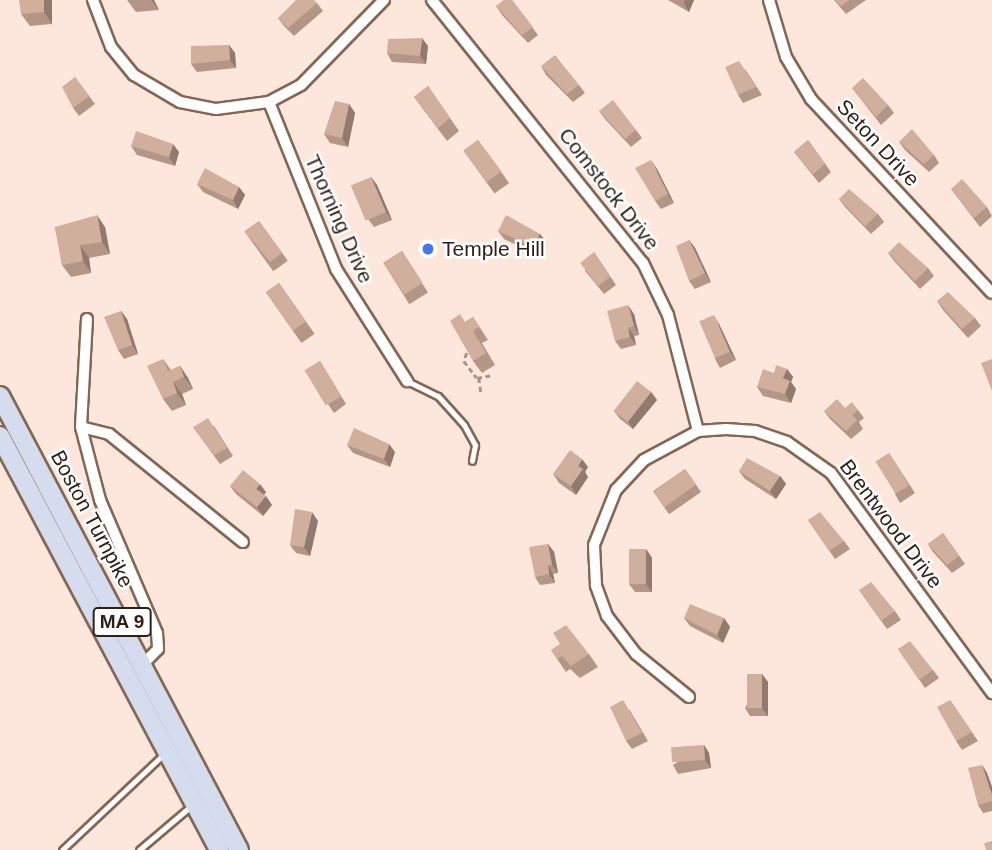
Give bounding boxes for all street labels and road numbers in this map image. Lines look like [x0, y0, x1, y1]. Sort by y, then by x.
street label: Seton Drive [831, 94, 925, 192]
street label: Comstock Drive [553, 123, 665, 255]
street label: Thorning Drive [299, 151, 379, 287]
street label: Boston Turnpike [45, 446, 139, 592]
street label: Brentwood Drive [834, 454, 948, 594]
road number: MA 9 [92, 607, 152, 638]

